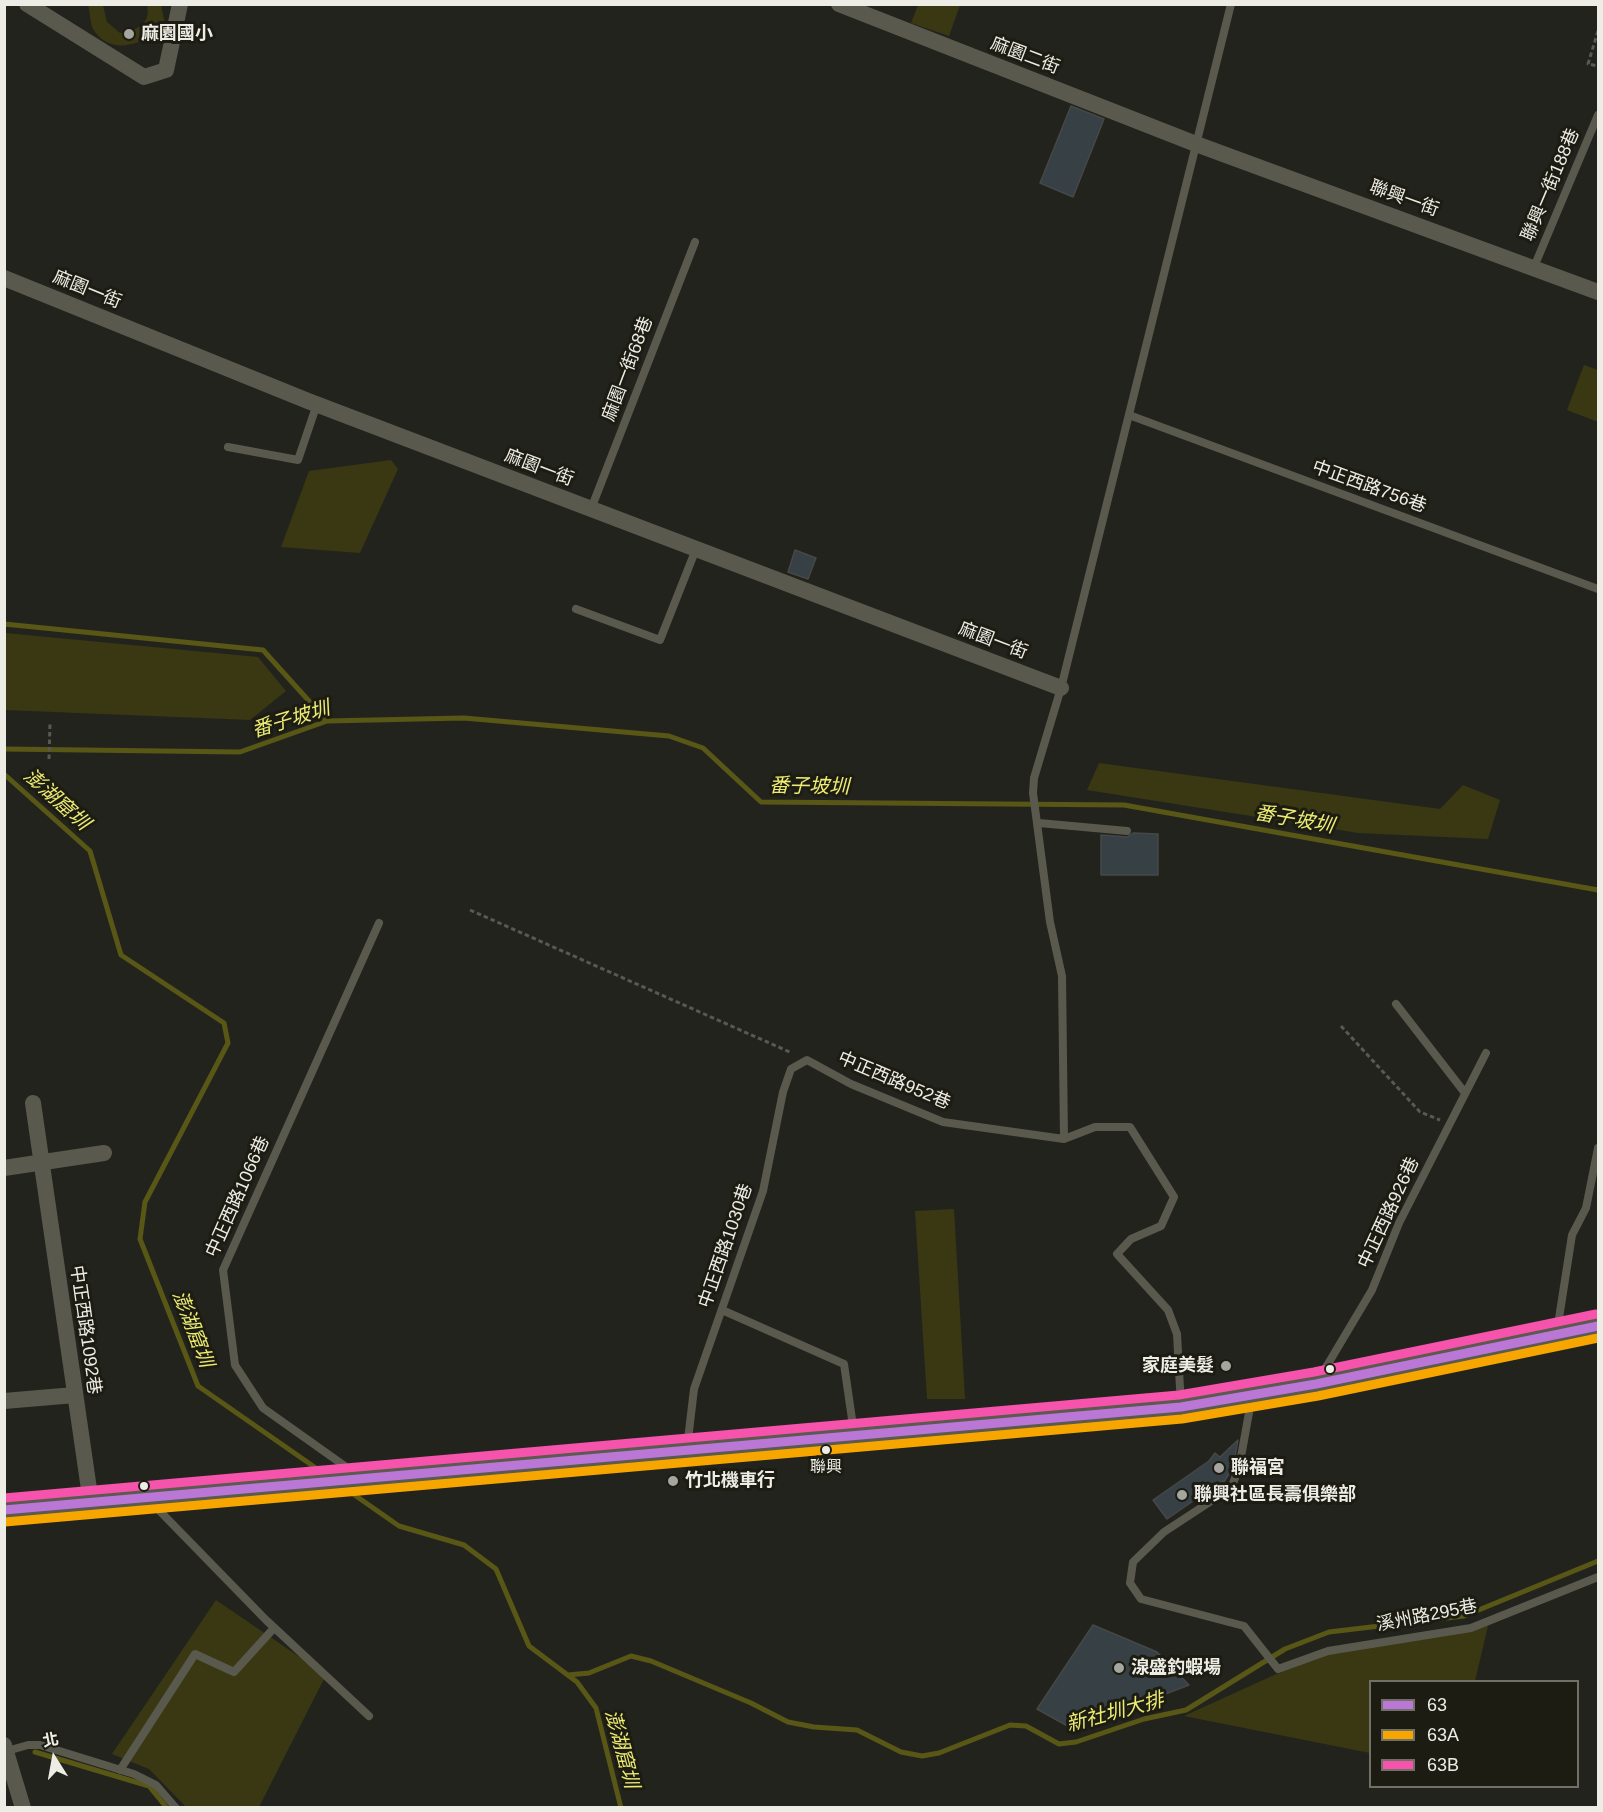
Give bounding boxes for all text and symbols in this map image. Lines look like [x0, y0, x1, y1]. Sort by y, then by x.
place label: 麻園國小 [141, 23, 213, 45]
marker: 麻園國小 [122, 27, 136, 41]
street label: 麻園二街 [988, 33, 1062, 79]
street label: 聯興一街188巷 [1518, 126, 1584, 244]
street label: 聯興一街 [1366, 177, 1442, 221]
street label: 麻園一街 [50, 267, 124, 313]
street label: 麻園一街68巷 [598, 314, 658, 424]
street label: 麻園一街 [502, 445, 576, 491]
street label: 中正西路756巷 [1309, 456, 1429, 518]
street label: 麻園一街 [956, 618, 1030, 664]
water label: 番子坡圳 [249, 697, 333, 743]
water label: 澎湖窟圳 [18, 764, 94, 836]
water label: 番子坡圳 [769, 774, 849, 800]
water label: 番子坡圳 [1253, 801, 1335, 839]
street label: 中正西路952巷 [835, 1048, 953, 1114]
street label: 中正西路1066巷 [202, 1133, 274, 1261]
street label: 中正西路926巷 [1354, 1154, 1424, 1272]
street label: 中正西路1030巷 [695, 1181, 757, 1311]
street label: 中正西路1092巷 [65, 1264, 105, 1396]
water label: 澎湖窟圳 [166, 1287, 218, 1371]
place label: 家庭美髮 [1142, 1355, 1214, 1377]
marker: 家庭美髮 [1219, 1359, 1233, 1373]
unlabelled marker [1324, 1363, 1336, 1375]
marker: 聯興 [820, 1444, 832, 1456]
place label: 聯福宮 [1231, 1457, 1285, 1479]
place label: 聯興 [810, 1458, 842, 1478]
marker: 聯福宮 [1212, 1461, 1226, 1475]
place label: 竹北機車行 [685, 1470, 775, 1492]
marker: 竹北機車行 [666, 1474, 680, 1488]
unlabelled marker [138, 1480, 150, 1492]
place label: 聯興社區長壽俱樂部 [1194, 1484, 1356, 1506]
marker: 聯興社區長壽俱樂部 [1175, 1488, 1189, 1502]
street label: 溪州路295巷 [1375, 1596, 1479, 1636]
place label: 湶盛釣蝦場 [1131, 1657, 1221, 1679]
marker: 湶盛釣蝦場 [1112, 1661, 1126, 1675]
legend [1369, 1680, 1579, 1788]
water label: 新社圳大排 [1064, 1688, 1166, 1738]
text: 63 [1427, 1695, 1447, 1715]
water label: 澎湖窟圳 [599, 1707, 643, 1791]
text: 63A [1427, 1725, 1459, 1745]
north arrow [24, 1728, 84, 1788]
text: 北 [41, 1730, 60, 1750]
text: 63B [1427, 1755, 1459, 1775]

